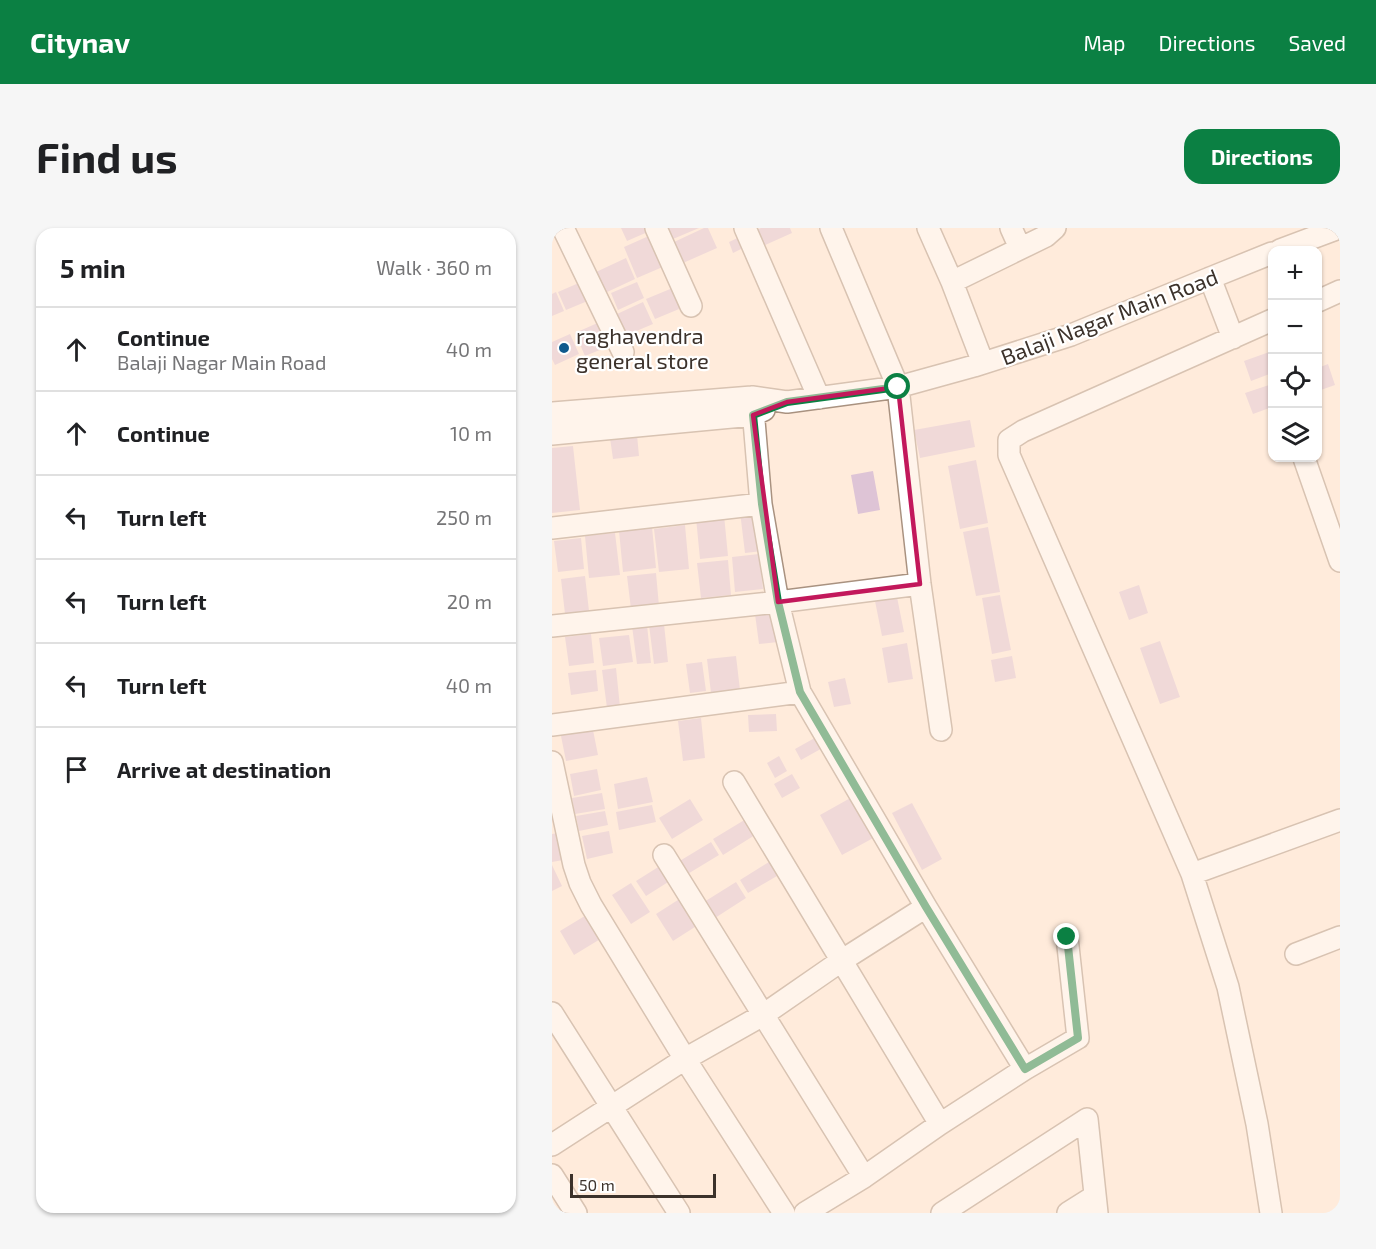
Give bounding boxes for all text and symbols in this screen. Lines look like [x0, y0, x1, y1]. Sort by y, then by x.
text: Citynav [30, 25, 130, 59]
text: Map [1083, 30, 1126, 55]
text: Directions [1159, 30, 1255, 55]
text: Saved [1288, 30, 1346, 55]
button: Directions [1184, 129, 1340, 184]
text: Find us [36, 131, 178, 181]
map controls [1268, 246, 1322, 462]
button: + [1268, 246, 1322, 300]
text: 5 min [60, 252, 126, 283]
text: Walk · 360 m [376, 255, 492, 279]
street label: Balaji Nagar Main Road [997, 263, 1222, 370]
button: − [1268, 300, 1322, 354]
place label: raghavendra general store [576, 322, 709, 373]
text: Continue [117, 324, 210, 350]
icon: ahead [60, 333, 93, 366]
text: 40 m [446, 337, 492, 361]
marker: raghavendra general store [557, 341, 571, 355]
text: Balaji Nagar Main Road [117, 350, 327, 374]
button: locate [1268, 354, 1322, 408]
route start [884, 373, 910, 399]
button: layers [1268, 408, 1322, 462]
icon: ahead [60, 417, 93, 450]
text: Continue [117, 420, 210, 446]
text: 10 m [450, 421, 492, 445]
icon: left [60, 501, 93, 534]
text: Turn left [117, 504, 206, 530]
text: 250 m [436, 505, 492, 529]
icon: left [60, 585, 93, 618]
text: Turn left [117, 588, 206, 614]
text: 20 m [447, 589, 492, 613]
icon: left [60, 669, 93, 702]
text: Turn left [117, 672, 206, 698]
text: 40 m [446, 673, 492, 697]
icon: arrive [60, 753, 93, 786]
text: Arrive at destination [117, 756, 331, 782]
route end [1053, 923, 1079, 949]
scale bar [570, 1171, 716, 1198]
text: 50 m [579, 1175, 615, 1194]

